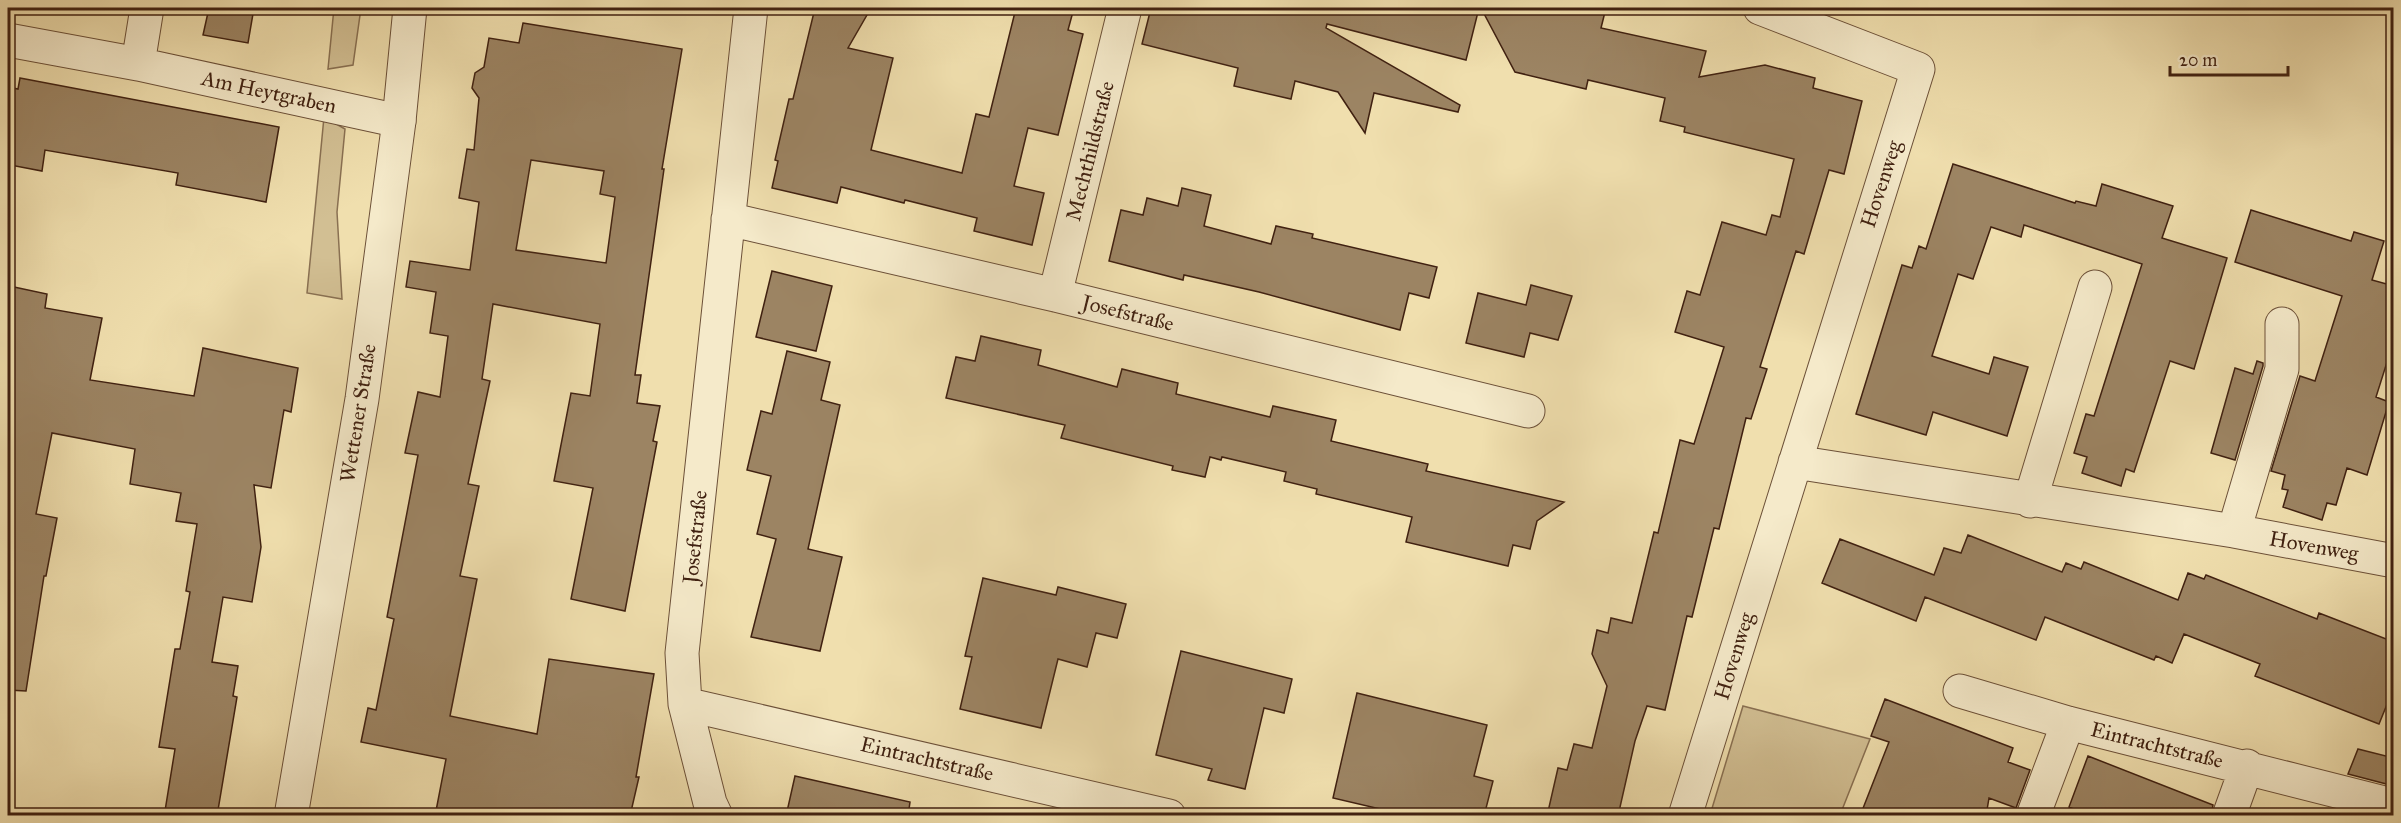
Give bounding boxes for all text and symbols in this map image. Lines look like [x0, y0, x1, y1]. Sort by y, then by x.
scale bar [2170, 39, 2288, 77]
text: 20 m [2179, 49, 2217, 71]
street label: Am Heytgraben [198, 65, 339, 119]
street label: Mechthildstraße [1060, 78, 1120, 224]
street label: Hovenweg [1855, 137, 1907, 231]
street label: Josefstraße [1077, 289, 1177, 337]
street label: Wettener Straße [334, 342, 382, 484]
street label: Josefstraße [677, 489, 713, 587]
street label: Hovenweg [2267, 525, 2361, 567]
street label: Hovenweg [1708, 609, 1760, 703]
street label: Eintrachtstraße [2088, 716, 2226, 774]
street label: Eintrachtstraße [858, 731, 996, 787]

